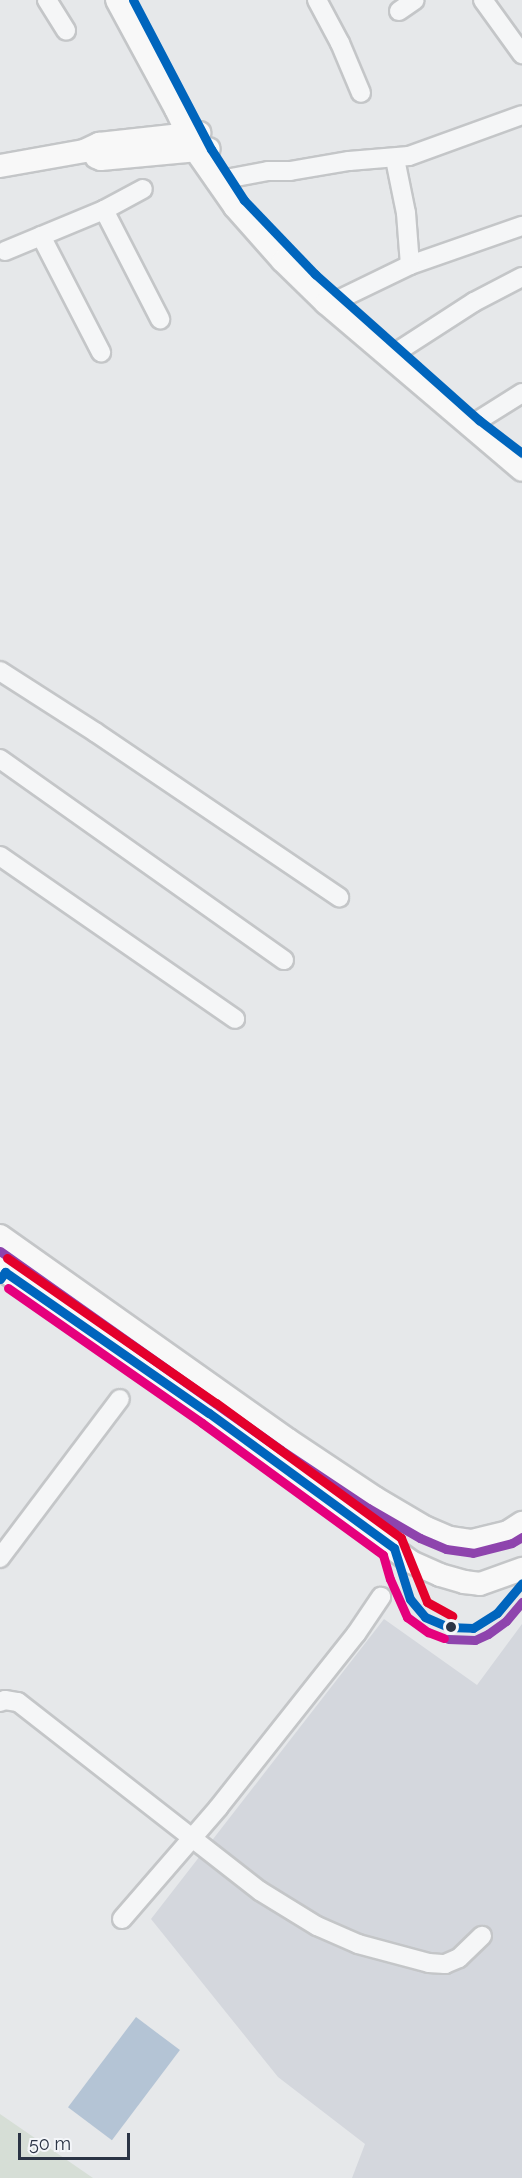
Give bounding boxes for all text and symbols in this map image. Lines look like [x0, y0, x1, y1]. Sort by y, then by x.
unlabelled marker [445, 1621, 457, 1633]
scale bar [21, 2121, 134, 2159]
text: 50 m [29, 2133, 71, 2154]

